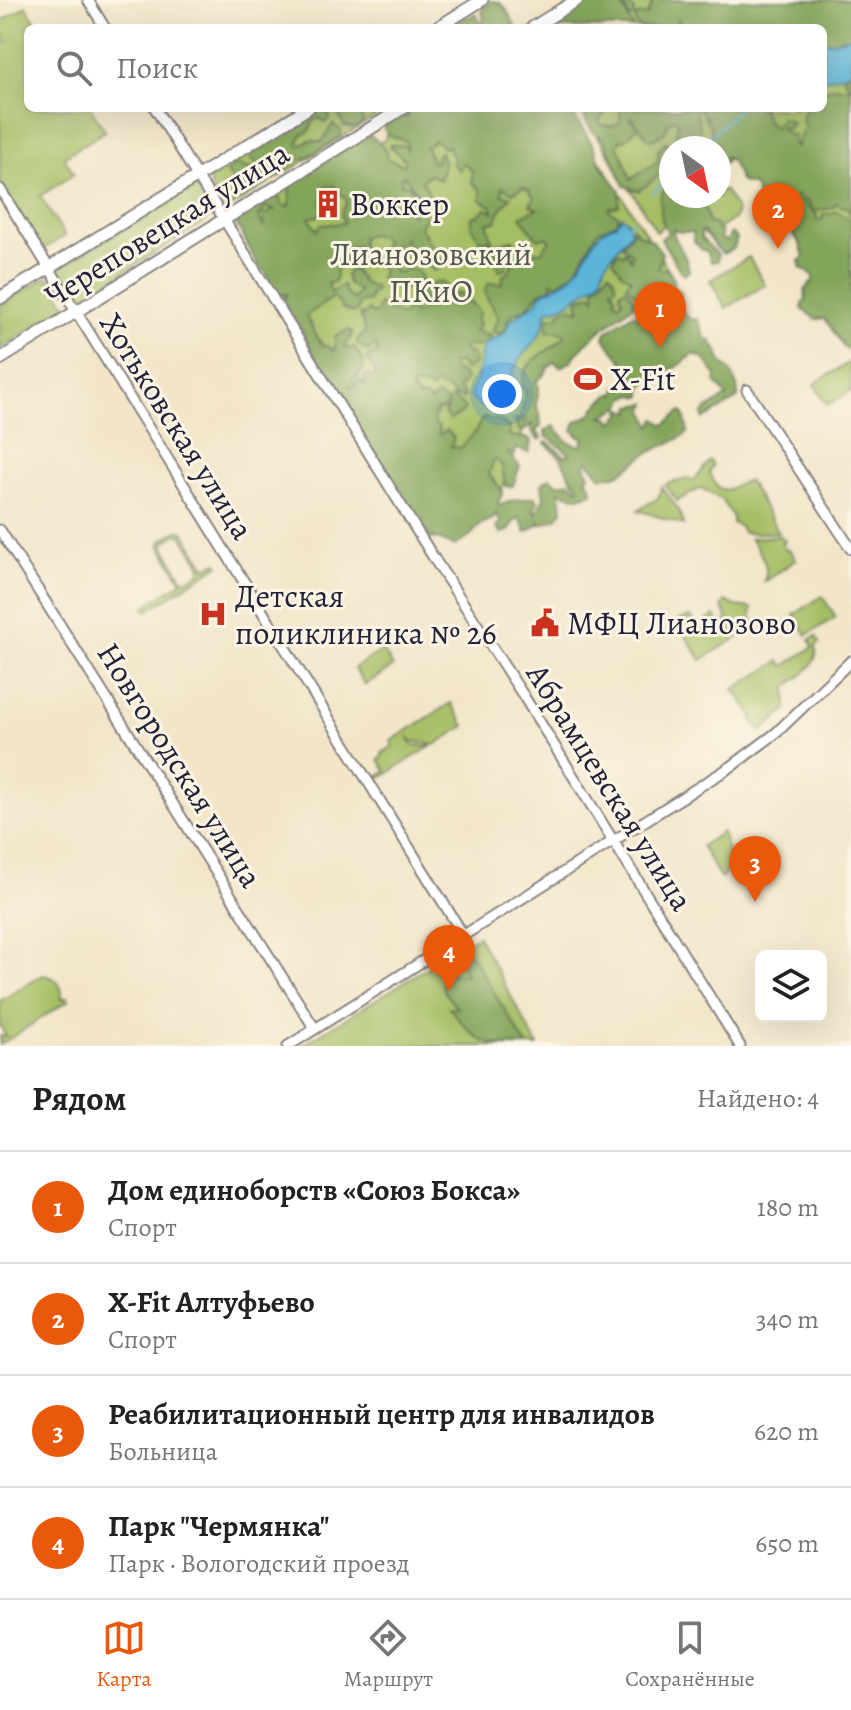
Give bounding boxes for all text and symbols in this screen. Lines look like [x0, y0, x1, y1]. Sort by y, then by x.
search box [24, 24, 827, 112]
icon: search [52, 46, 96, 90]
text: Поиск [116, 48, 198, 88]
street label: Череповецкая улица [36, 131, 298, 317]
north arrow [659, 136, 731, 208]
place label: Воккер [350, 182, 449, 226]
pin: 2 [752, 183, 804, 249]
building icon: Воккер [313, 189, 343, 219]
park label: Лианозовский ПКиО [330, 232, 532, 313]
pin: 1 [634, 282, 686, 348]
street label: Хотьковская улица [89, 304, 265, 548]
place label: X-Fit [610, 357, 676, 401]
sports icon: X-Fit [573, 364, 603, 394]
your location [482, 374, 522, 414]
place label: Детская поликлиника № 26 [235, 574, 497, 655]
hospital icon: Детская поликлиника № 26 [198, 599, 228, 629]
place label: МФЦ Лианозово [567, 601, 796, 645]
public building icon: МФЦ Лианозово [530, 608, 560, 638]
street label: Новгородская улица [87, 634, 273, 896]
street label: Абрамцевская улица [516, 654, 704, 919]
pin: 3 [729, 836, 781, 902]
pin: 4 [423, 925, 475, 991]
map controls [755, 950, 827, 1022]
button: layers [755, 950, 827, 1022]
text: Рядом [32, 1075, 126, 1122]
text: Найдено: 4 [697, 1081, 819, 1116]
text: Дом единоборств «Союз Бокса» [108, 1170, 520, 1210]
text: 1 [53, 1190, 63, 1225]
text: 180 m [757, 1190, 819, 1225]
text: Спорт [108, 1210, 177, 1245]
text: X-Fit Алтуфьево [108, 1282, 315, 1322]
text: 2 [52, 1302, 64, 1337]
text: 340 m [756, 1302, 819, 1337]
text: Спорт [108, 1322, 177, 1357]
text: Реабилитационный центр для инвалидов [108, 1394, 655, 1434]
text: 3 [52, 1414, 64, 1449]
text: 620 m [754, 1414, 819, 1449]
text: Больница [108, 1434, 218, 1469]
text: Парк "Чермянка" [108, 1506, 329, 1546]
text: 4 [52, 1526, 64, 1561]
text: 650 m [755, 1526, 819, 1561]
text: Парк · Вологодский проезд [108, 1546, 410, 1581]
tab: Карта [96, 1616, 152, 1694]
tab: Маршрут [344, 1616, 433, 1694]
tab: Сохранённые [625, 1616, 755, 1694]

